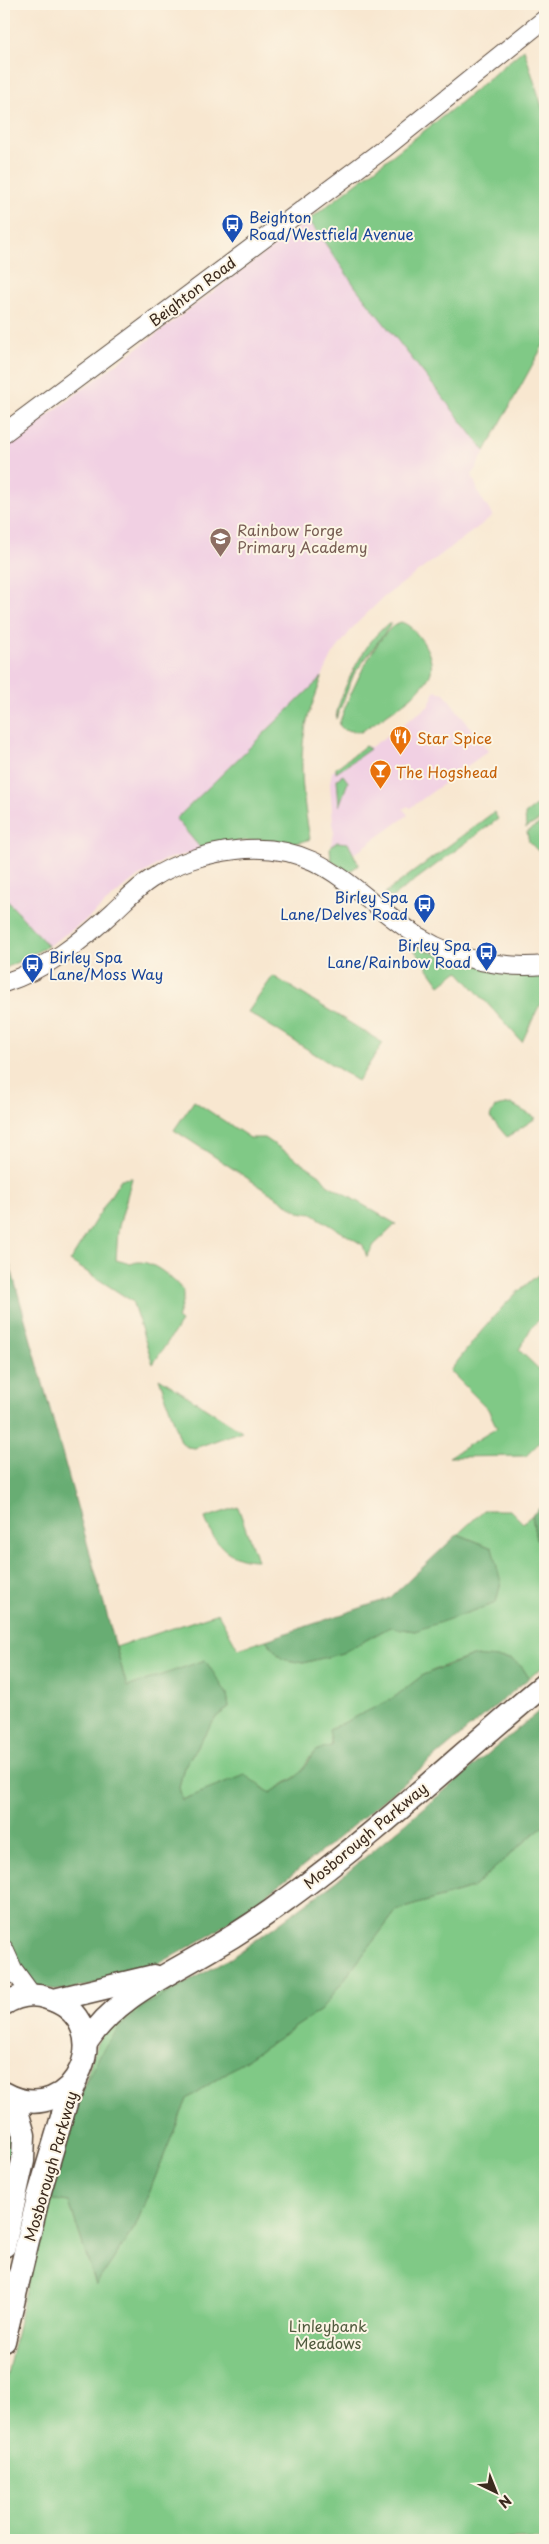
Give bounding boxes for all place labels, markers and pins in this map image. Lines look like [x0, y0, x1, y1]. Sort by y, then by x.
place label: Beighton Road/Westfield Avenue [249, 205, 414, 245]
bus stop icon: Beighton Road/Westfield Avenue [221, 213, 245, 244]
place label: Rainbow Forge Primary Academy [237, 518, 368, 558]
school or university icon: Rainbow Forge Primary Academy [209, 526, 233, 557]
restaurant icon: Star Spice [389, 725, 413, 756]
place label: Star Spice [417, 726, 492, 749]
bar icon: The Hogshead [368, 759, 392, 790]
place label: The Hogshead [396, 760, 498, 783]
place label: Birley Spa Lane/Delves Road [280, 885, 409, 925]
bus stop icon: Birley Spa Lane/Delves Road [412, 893, 436, 924]
place label: Birley Spa Lane/Rainbow Road [327, 933, 472, 973]
bus stop icon: Birley Spa Lane/Rainbow Road [475, 941, 499, 972]
place label: Birley Spa Lane/Moss Way [49, 945, 163, 985]
bus stop icon: Birley Spa Lane/Moss Way [21, 953, 45, 984]

